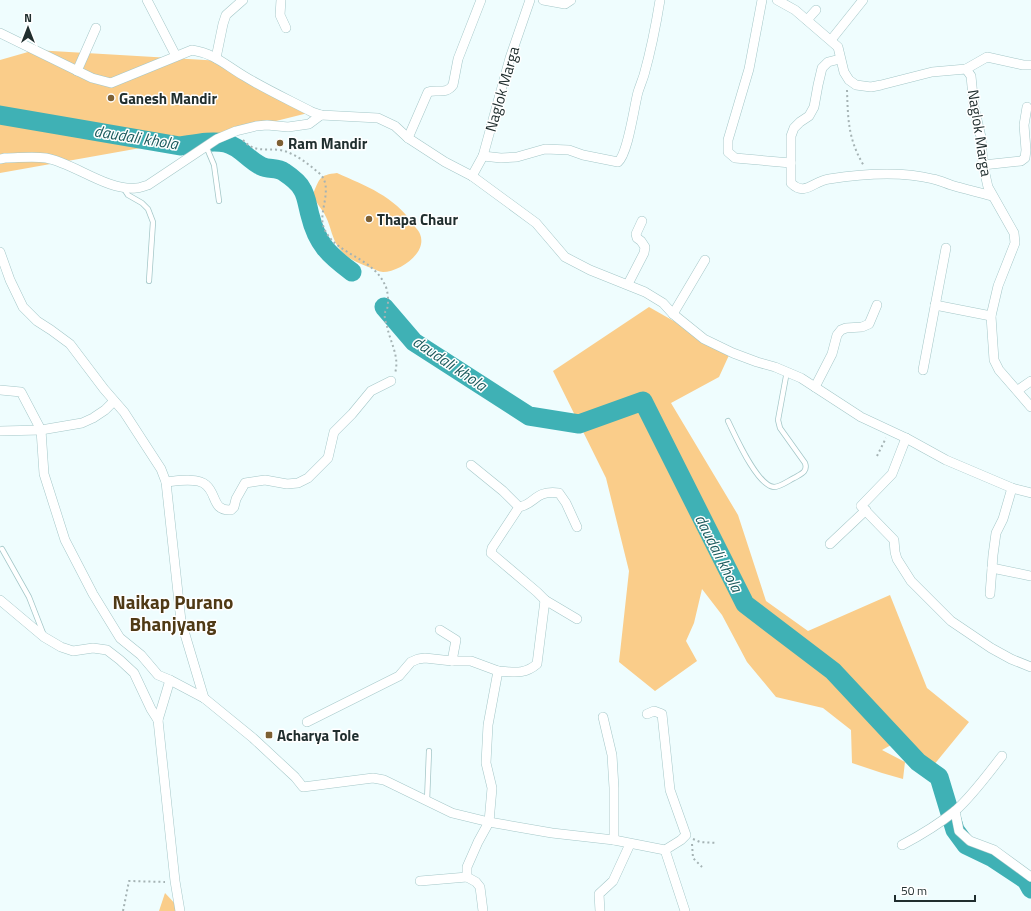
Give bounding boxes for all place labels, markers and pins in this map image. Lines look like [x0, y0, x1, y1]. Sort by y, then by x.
place label: Ganesh Mandir [119, 87, 217, 110]
marker: Ganesh Mandir [106, 93, 116, 103]
place label: Ram Mandir [288, 132, 368, 155]
marker: Ram Mandir [275, 138, 285, 148]
place label: Thapa Chaur [377, 208, 458, 231]
marker: Thapa Chaur [364, 214, 374, 224]
place label: Acharya Tole [277, 724, 359, 747]
marker: Acharya Tole [264, 730, 274, 740]

